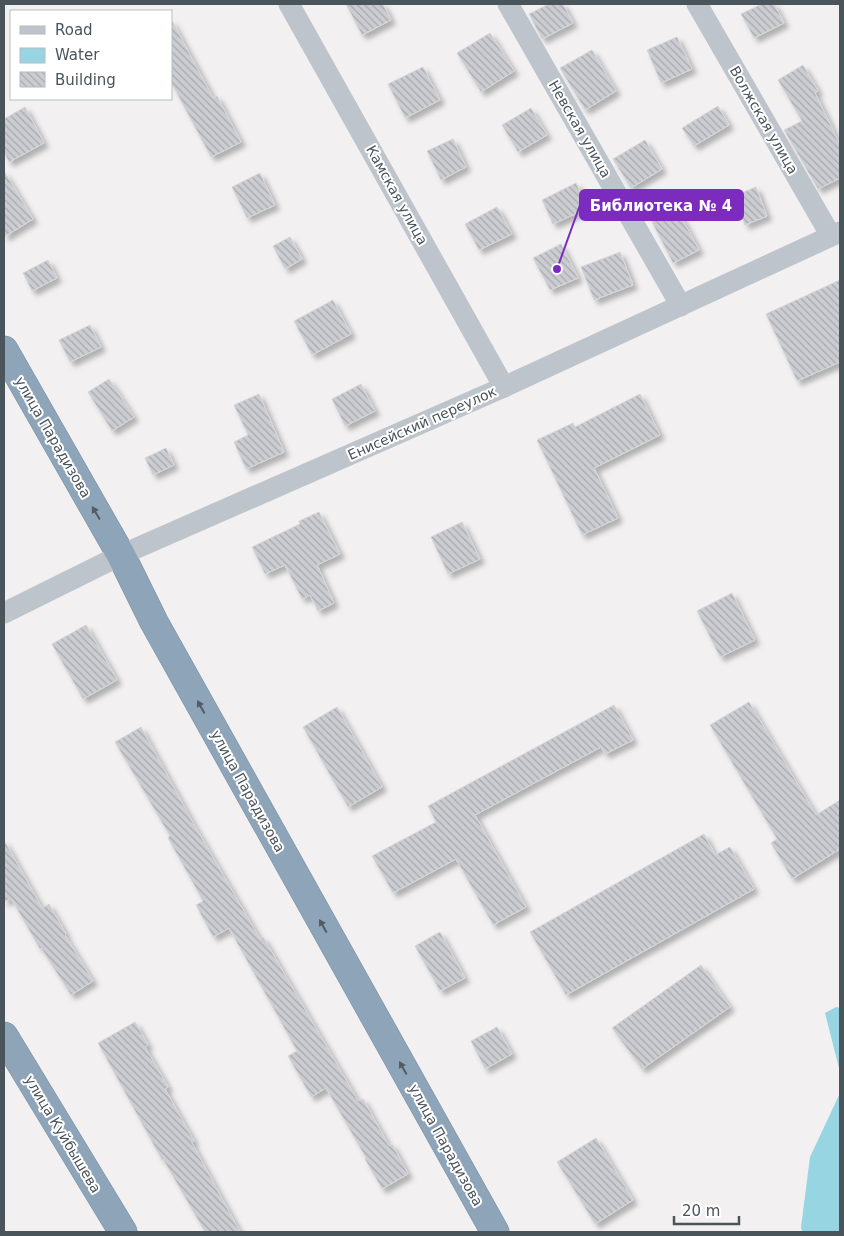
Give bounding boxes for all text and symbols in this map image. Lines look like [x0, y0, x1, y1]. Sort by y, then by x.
legend [10, 10, 172, 100]
text: Road [55, 21, 93, 39]
text: Water [55, 46, 100, 64]
street label: Волжская улица [727, 63, 801, 177]
text: Building [55, 71, 116, 89]
street label: Невская улица [546, 78, 614, 180]
street label: Камская улица [363, 143, 431, 247]
callout: Библиотека № 4 [580, 190, 743, 220]
text: Библиотека № 4 [590, 197, 732, 215]
street label: улица Парадизова [12, 374, 94, 500]
street label: Енисейский переулок [345, 383, 499, 463]
one-way arrow [92, 506, 101, 520]
one-way arrow [197, 701, 206, 714]
street label: улица Парадизова [208, 727, 288, 855]
one-way arrow [319, 919, 328, 932]
one-way arrow [398, 1061, 407, 1074]
street label: улица Куйбышева [22, 1072, 104, 1196]
street label: улица Парадизова [406, 1081, 486, 1209]
scale bar [674, 1194, 739, 1226]
text: 20 m [682, 1202, 720, 1220]

